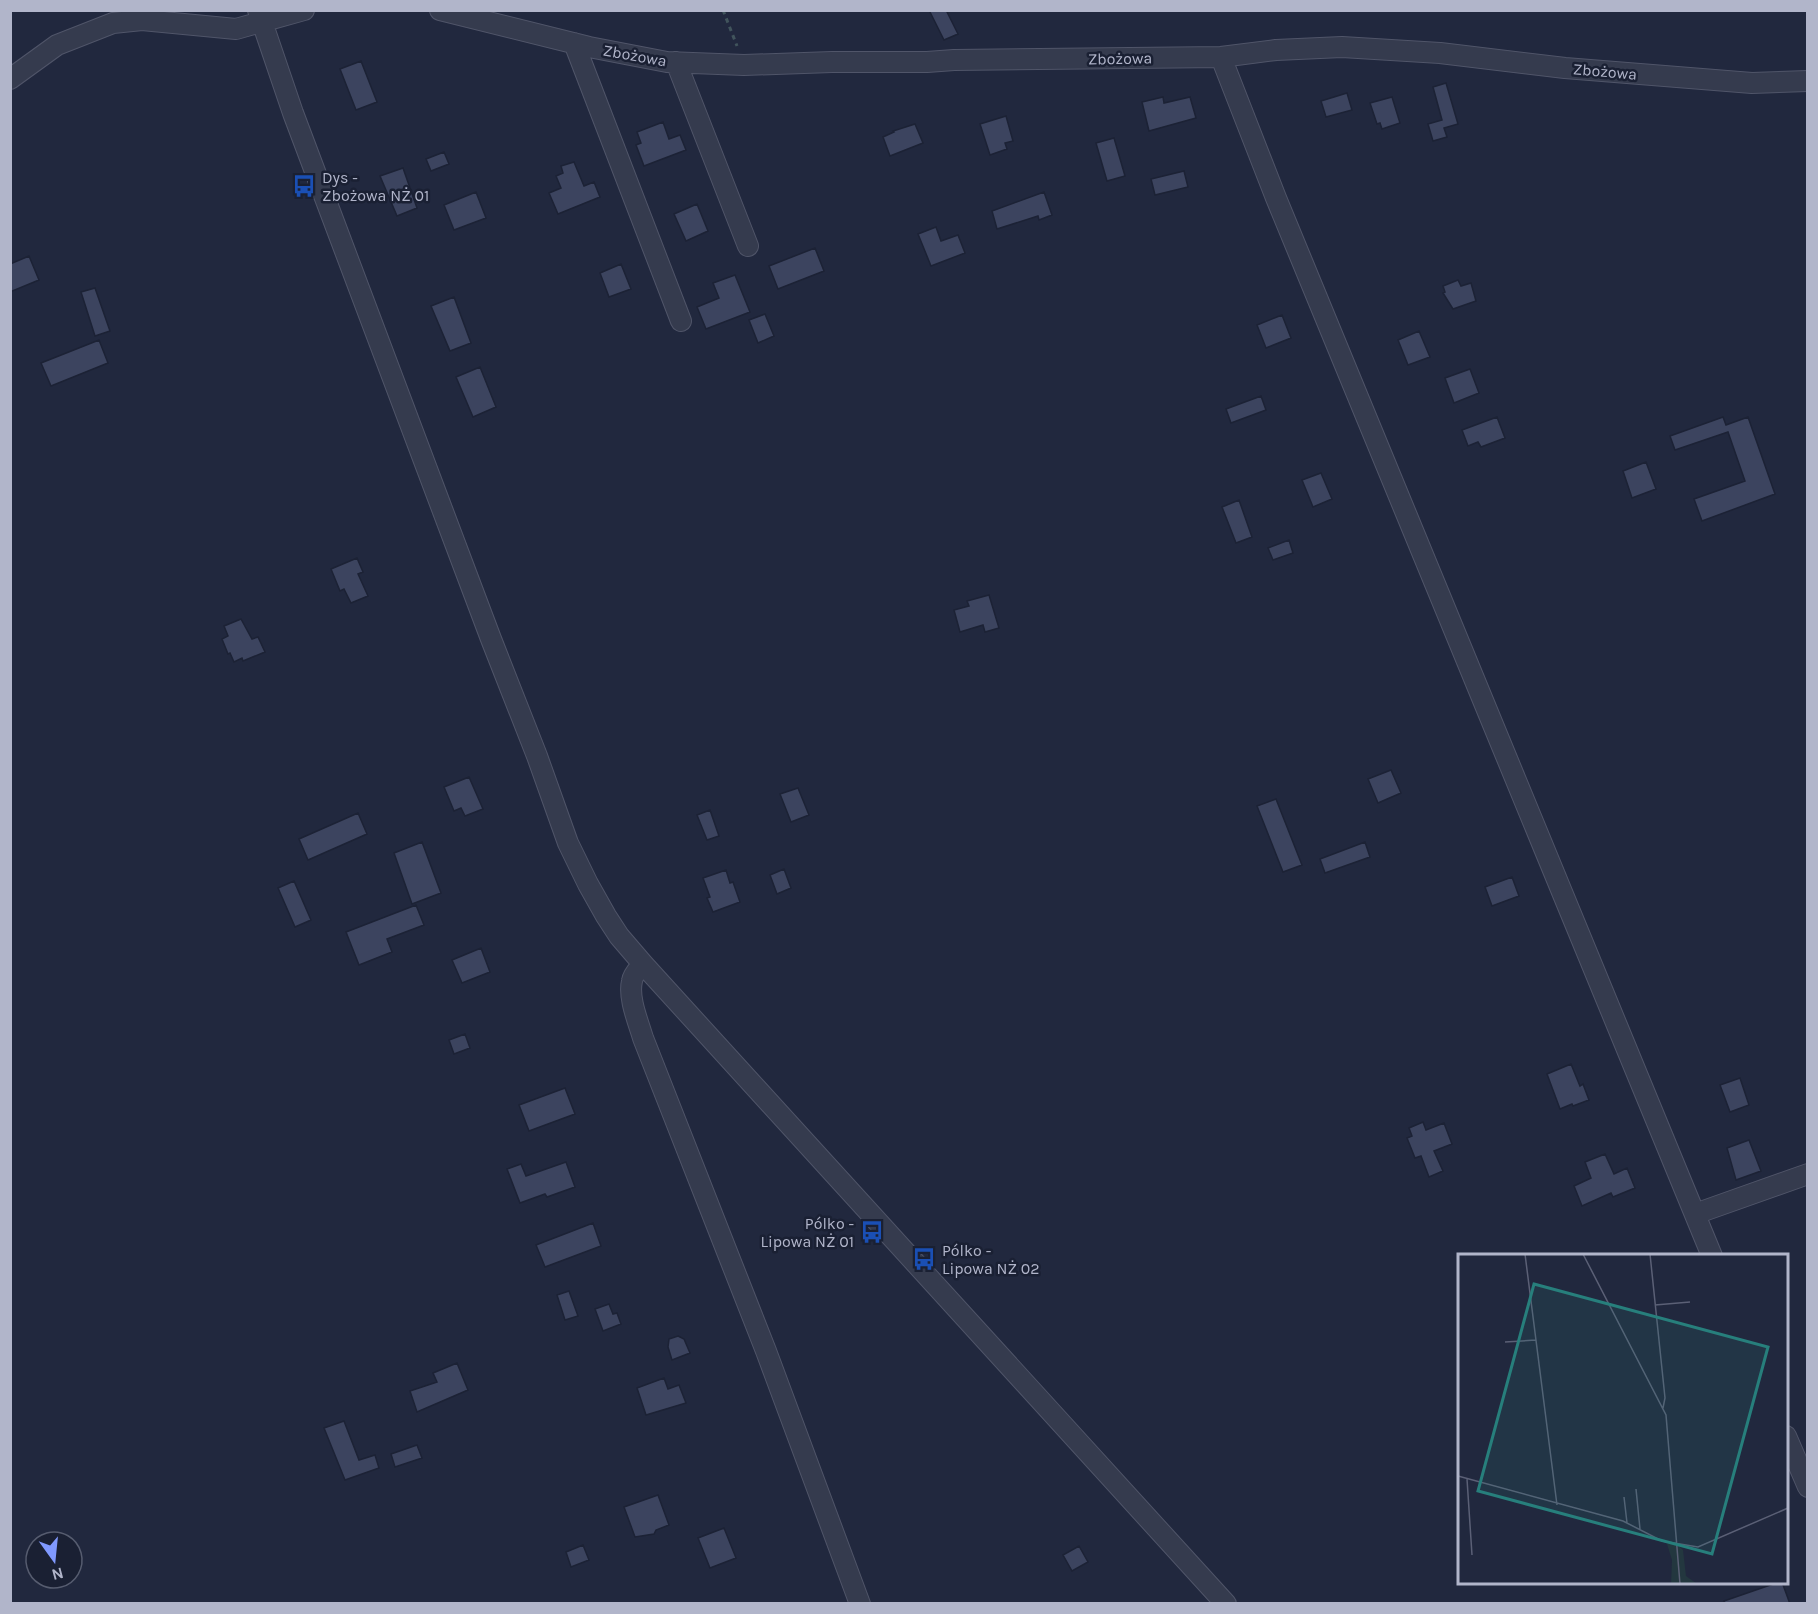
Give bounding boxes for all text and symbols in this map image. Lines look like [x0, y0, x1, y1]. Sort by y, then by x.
street label: Zbożowa [602, 41, 668, 70]
street label: Zbożowa [1088, 48, 1152, 69]
street label: Zbożowa [1572, 59, 1638, 84]
place label: Dys - Zbożowa NŻ 01 [322, 168, 429, 205]
bus stop icon: Dys - Zbożowa NŻ 01 [291, 173, 317, 199]
place label: Pólko - Lipowa NŻ 01 [760, 1214, 854, 1251]
bus stop icon: Pólko - Lipowa NŻ 01 [859, 1219, 885, 1245]
place label: Pólko - Lipowa NŻ 02 [942, 1241, 1040, 1278]
bus stop icon: Pólko - Lipowa NŻ 02 [911, 1246, 937, 1272]
inset map [1458, 1254, 1788, 1584]
north arrow [24, 1530, 84, 1590]
text: N [50, 1563, 66, 1585]

